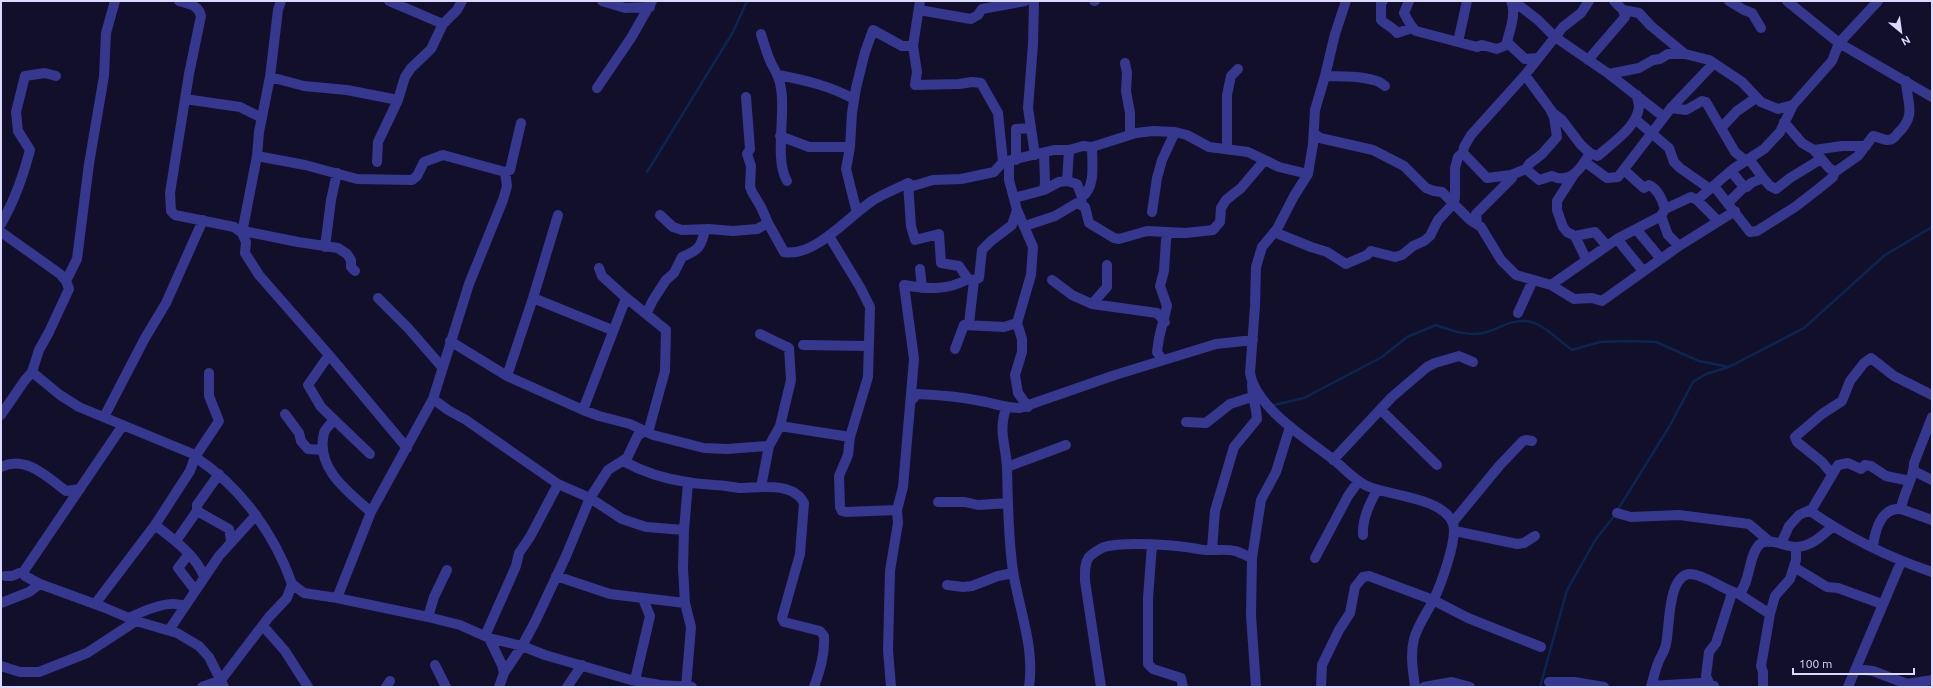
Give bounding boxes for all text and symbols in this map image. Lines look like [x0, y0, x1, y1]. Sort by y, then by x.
north arrow [1881, 12, 1921, 52]
text: N [1899, 34, 1912, 48]
scale bar [1793, 650, 1914, 676]
text: 100 m [1799, 657, 1832, 670]

